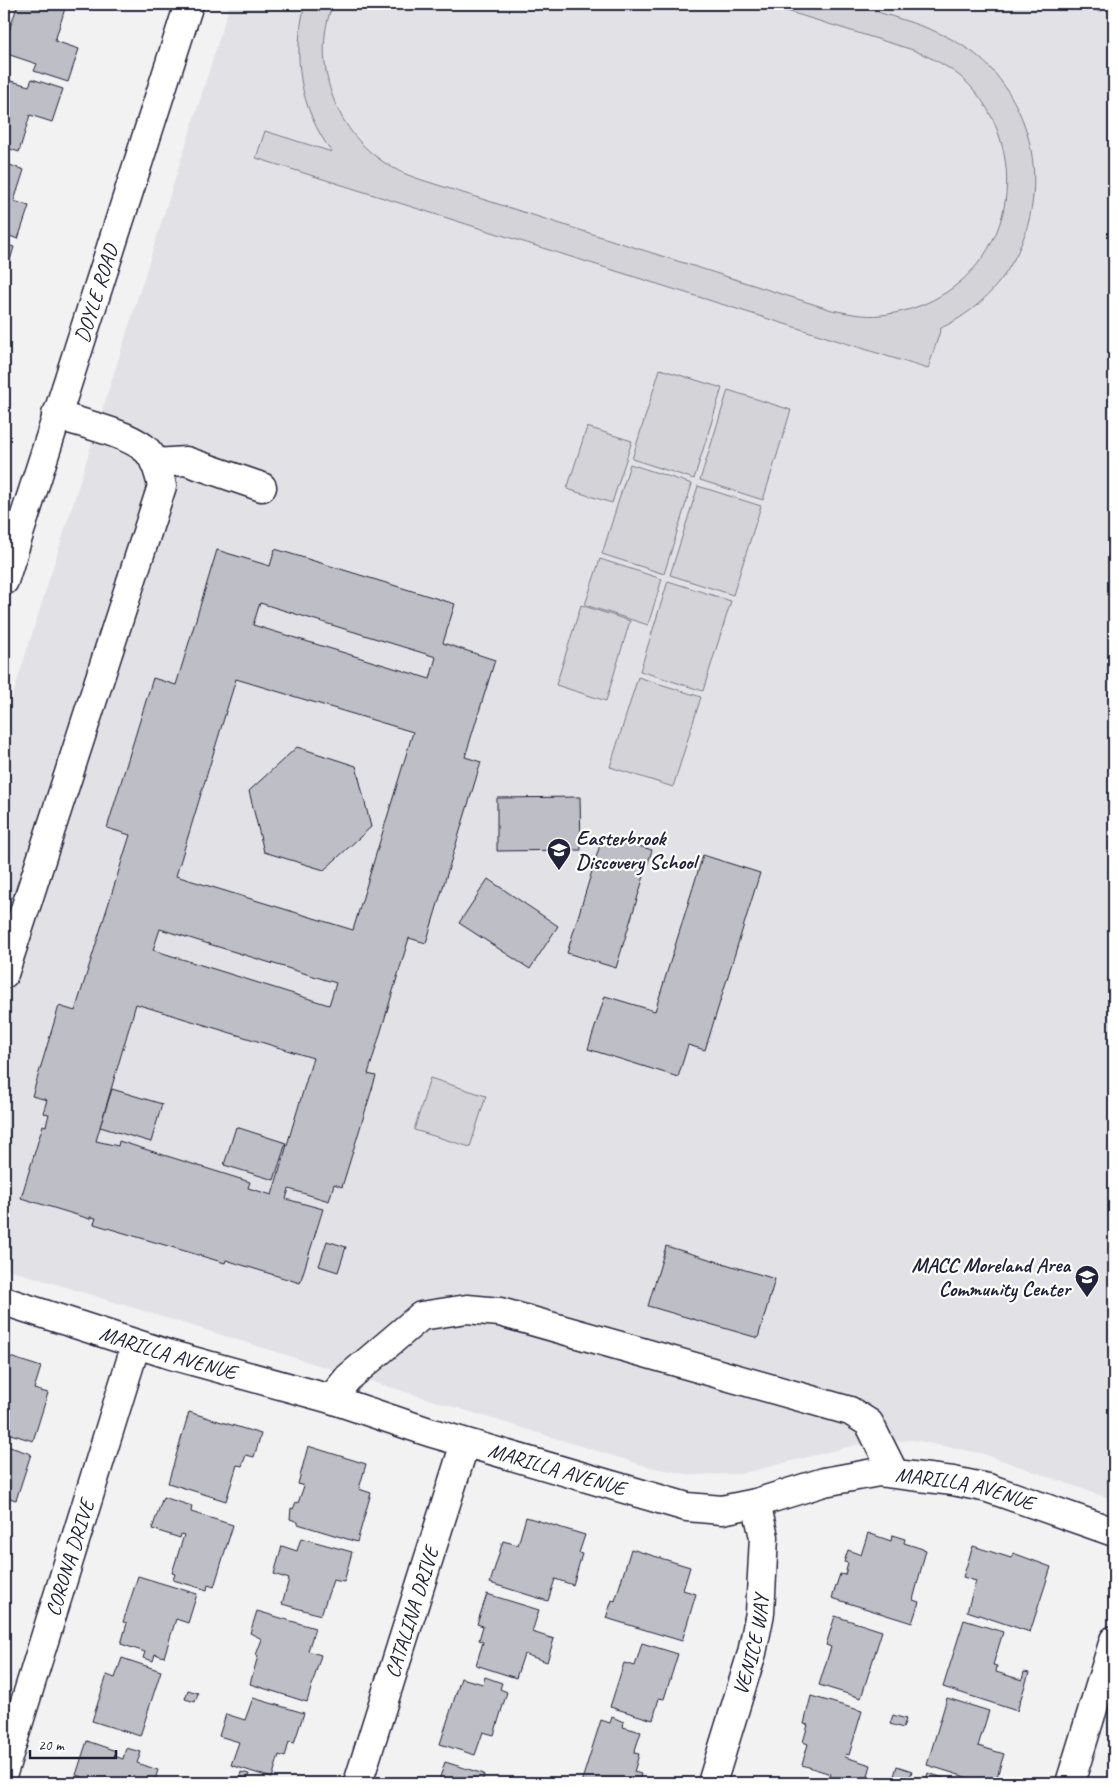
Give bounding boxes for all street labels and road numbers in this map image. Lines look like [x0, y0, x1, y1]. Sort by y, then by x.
street label: DOYLE ROAD [68, 240, 125, 345]
street label: MARILLA AVENUE [96, 1320, 242, 1386]
street label: MARILLA AVENUE [485, 1437, 631, 1502]
street label: MARILLA AVENUE [894, 1461, 1040, 1517]
street label: CORONA DRIVE [39, 1494, 101, 1619]
street label: CATALINA DRIVE [379, 1541, 445, 1681]
street label: VENICE WAY [727, 1591, 774, 1698]

